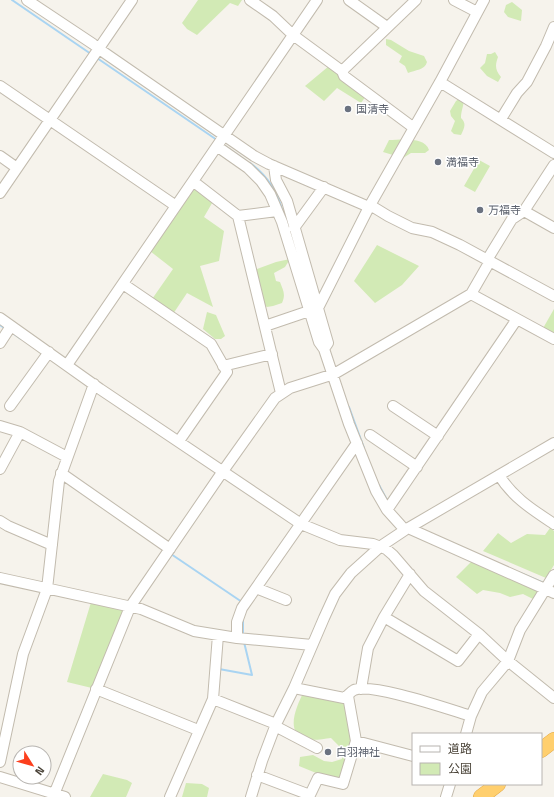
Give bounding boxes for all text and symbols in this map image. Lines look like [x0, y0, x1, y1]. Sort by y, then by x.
place label: 国清寺 [356, 101, 389, 117]
marker: 国清寺 [343, 104, 353, 114]
place label: 満福寺 [446, 154, 479, 170]
marker: 満福寺 [433, 157, 443, 167]
place label: 万福寺 [488, 202, 521, 218]
marker: 万福寺 [475, 205, 485, 215]
legend [412, 733, 542, 785]
text: 道路 [448, 739, 472, 758]
place label: 白羽神社 [336, 744, 380, 760]
north arrow [12, 745, 52, 785]
marker: 白羽神社 [323, 747, 333, 757]
text: 公園 [448, 759, 472, 778]
text: N [31, 763, 49, 779]

